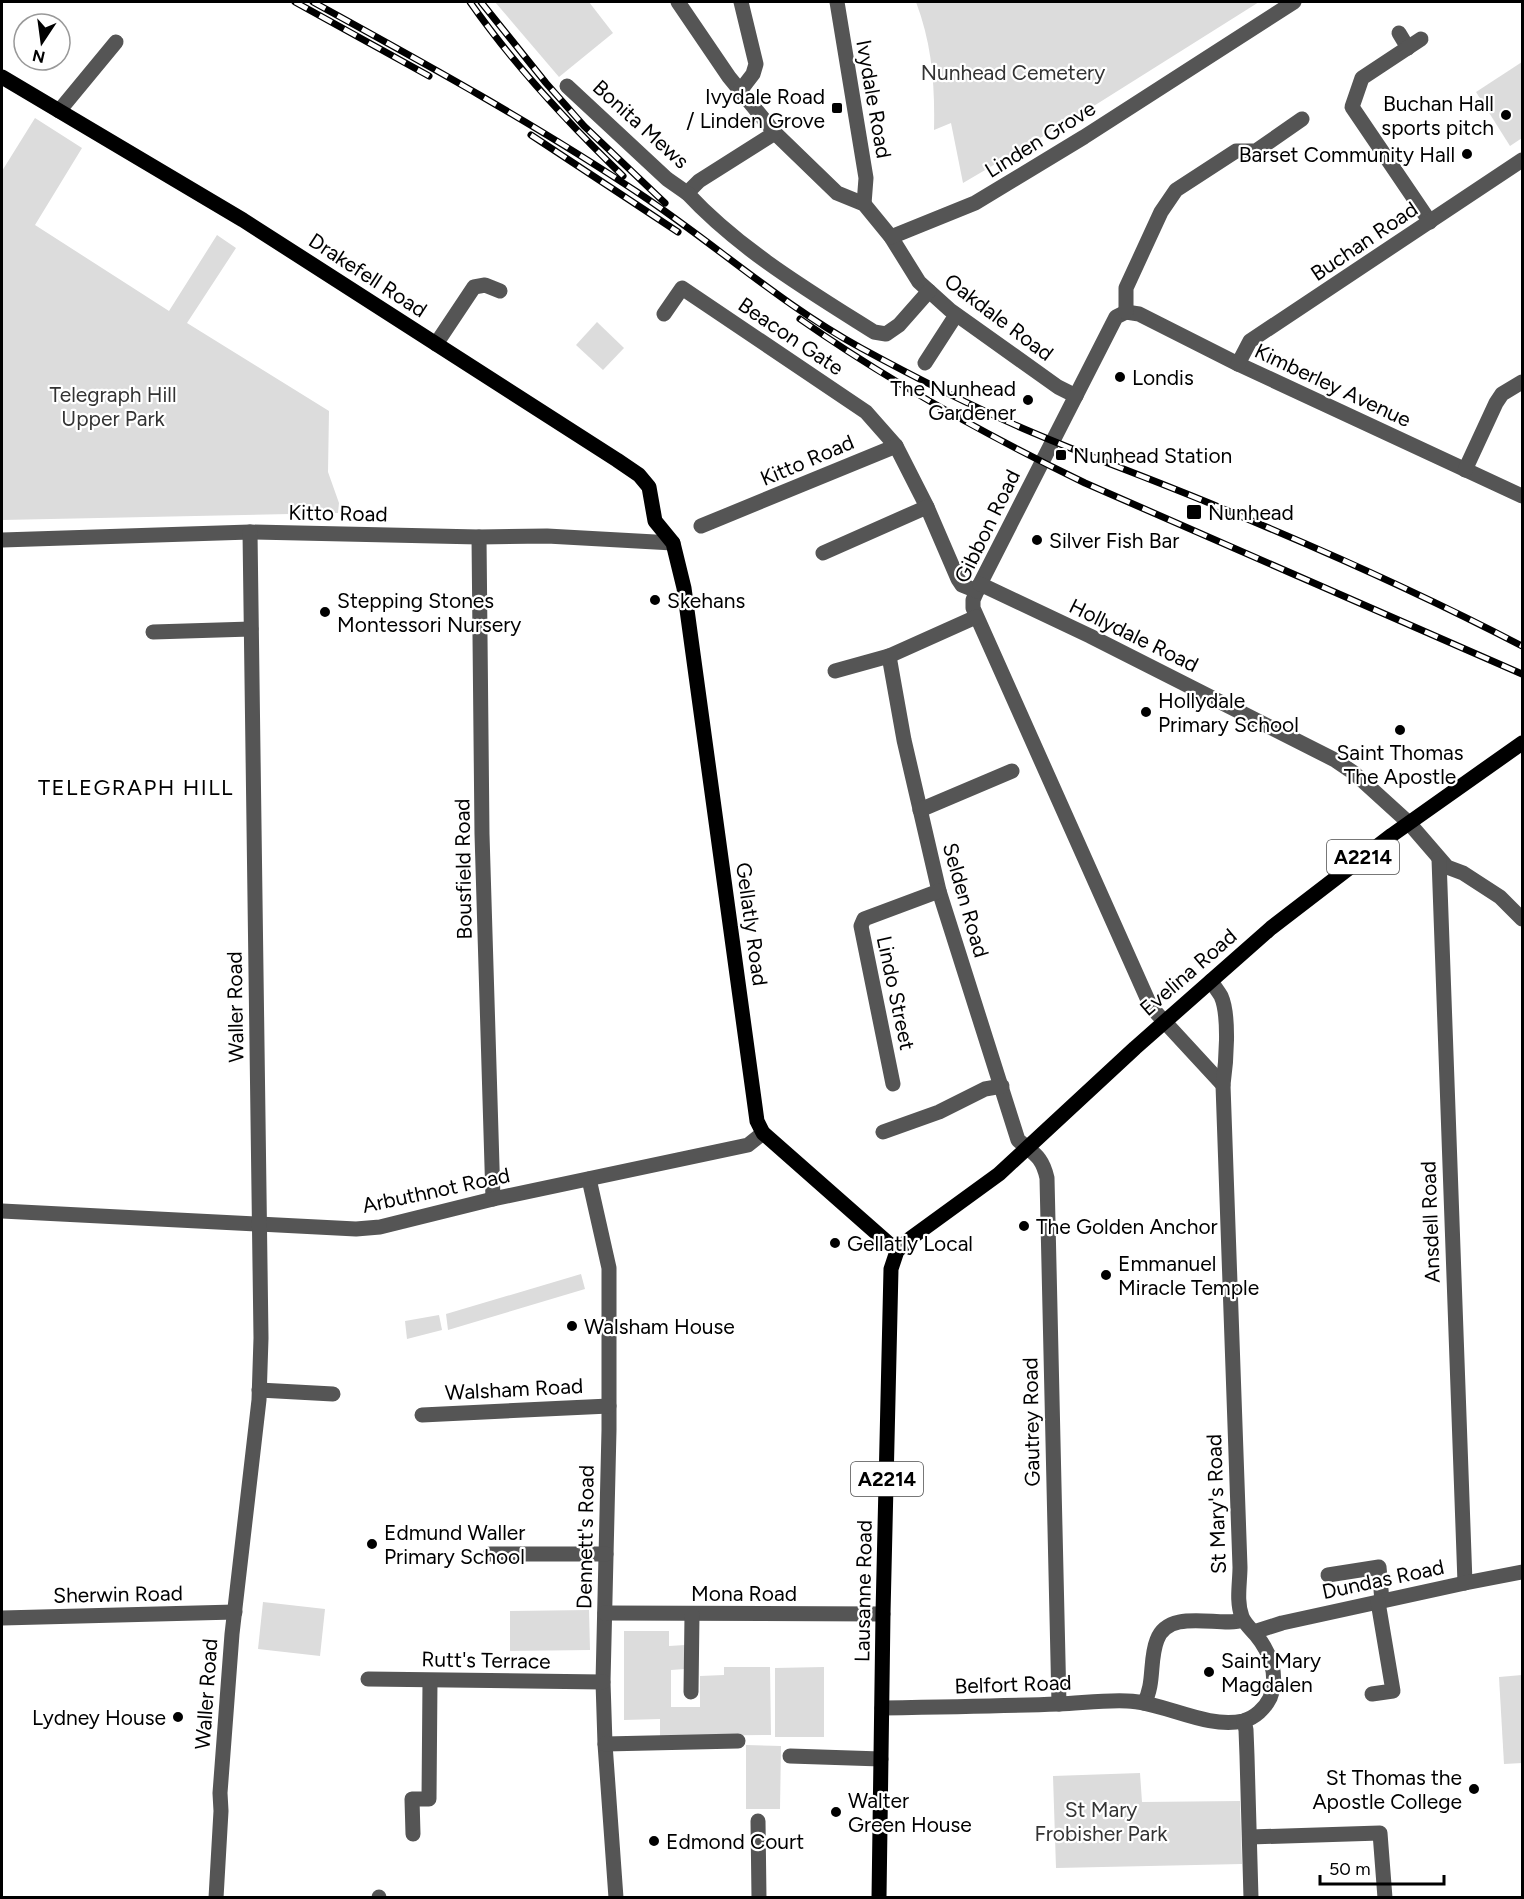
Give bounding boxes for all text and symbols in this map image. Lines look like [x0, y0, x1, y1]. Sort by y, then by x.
north arrow [12, 12, 72, 72]
street label: Ivydale Road [851, 38, 897, 160]
text: N [31, 45, 47, 67]
park label: Nunhead Cemetery [921, 60, 1105, 85]
street label: Bonita Mews [588, 74, 694, 174]
place label: Ivydale Road / Linden Grove [686, 84, 825, 133]
place label: Buchan Hall sports pitch [1381, 91, 1494, 140]
street label: Linden Grove [980, 95, 1100, 183]
marker: Ivydale Road / Linden Grove [830, 101, 844, 115]
marker: Buchan Hall sports pitch [1499, 108, 1513, 122]
place label: Barset Community Hall [1239, 142, 1455, 167]
marker: Barset Community Hall [1460, 147, 1474, 161]
street label: Buchan Road [1306, 196, 1422, 286]
street label: Drakefell Road [304, 228, 432, 322]
street label: Oakdale Road [940, 268, 1058, 366]
street label: Beacon Gate [734, 292, 848, 380]
street label: Kimberley Avenue [1251, 338, 1415, 432]
place label: Londis [1132, 365, 1194, 390]
marker: Londis [1113, 370, 1127, 384]
place label: The Nunhead Gardener [890, 376, 1016, 425]
park label: Telegraph Hill Upper Park [49, 382, 177, 431]
marker: The Nunhead Gardener [1021, 393, 1035, 407]
street label: Kitto Road [756, 429, 858, 491]
place label: Nunhead Station [1073, 443, 1232, 468]
marker: Nunhead Station [1054, 448, 1068, 462]
street label: Gibbon Road [949, 465, 1025, 587]
street label: Kitto Road [288, 500, 388, 526]
place label: Nunhead [1208, 500, 1294, 525]
marker: Nunhead [1185, 503, 1203, 521]
place label: Silver Fish Bar [1049, 528, 1179, 553]
marker: Silver Fish Bar [1030, 533, 1044, 547]
place label: Stepping Stones Montessori Nursery [337, 588, 521, 637]
place label: Skehans [667, 588, 745, 613]
marker: Skehans [648, 593, 662, 607]
street label: Hollydale Road [1065, 593, 1203, 677]
marker: Stepping Stones Montessori Nursery [318, 605, 332, 619]
place label: Hollydale Primary School [1158, 688, 1299, 737]
marker: Hollydale Primary School [1139, 705, 1153, 719]
marker: Saint Thomas The Apostle [1393, 723, 1407, 737]
place label: Saint Thomas The Apostle [1336, 740, 1464, 789]
district label: TELEGRAPH HILL [38, 774, 234, 801]
street label: Bousfield Road [449, 798, 477, 940]
street label: Selden Road [938, 840, 994, 960]
road number: A2214 [1327, 840, 1399, 874]
street label: Gellatly Road [731, 861, 773, 987]
street label: Evelina Road [1135, 923, 1241, 1021]
street label: Lindo Street [872, 934, 920, 1052]
street label: Waller Road [222, 951, 248, 1063]
street label: Ansdell Road [1415, 1160, 1445, 1284]
street label: Arbuthnot Road [360, 1162, 512, 1218]
place label: The Golden Anchor [1036, 1214, 1218, 1239]
marker: The Golden Anchor [1017, 1219, 1031, 1233]
place label: Gellatly Local [847, 1231, 973, 1256]
marker: Gellatly Local [828, 1236, 842, 1250]
place label: Emmanuel Miracle Temple [1118, 1251, 1259, 1300]
marker: Emmanuel Miracle Temple [1099, 1268, 1113, 1282]
place label: Walsham House [584, 1314, 735, 1339]
marker: Walsham House [565, 1319, 579, 1333]
street label: Gautrey Road [1017, 1357, 1045, 1487]
street label: Walsham Road [444, 1373, 584, 1405]
street label: St Mary's Road [1201, 1434, 1231, 1574]
road number: A2214 [851, 1462, 923, 1496]
street label: Dennett's Road [571, 1465, 599, 1609]
place label: Edmund Waller Primary School [384, 1520, 525, 1569]
street label: Lausanne Road [849, 1520, 877, 1662]
marker: Edmund Waller Primary School [365, 1537, 379, 1551]
street label: Dundas Road [1320, 1554, 1446, 1604]
street label: Sherwin Road [53, 1580, 183, 1608]
street label: Mona Road [691, 1581, 797, 1606]
street label: Waller Road [190, 1638, 222, 1750]
street label: Rutt's Terrace [421, 1646, 551, 1674]
place label: Saint Mary Magdalen [1221, 1648, 1321, 1697]
marker: Saint Mary Magdalen [1202, 1665, 1216, 1679]
street label: Belfort Road [954, 1669, 1072, 1699]
place label: Lydney House [32, 1705, 166, 1730]
marker: Lydney House [171, 1710, 185, 1724]
place label: St Thomas the Apostle College [1312, 1765, 1462, 1814]
marker: St Thomas the Apostle College [1467, 1782, 1481, 1796]
place label: Walter Green House [848, 1788, 972, 1837]
park label: St Mary Frobisher Park [1035, 1797, 1168, 1846]
marker: Walter Green House [829, 1805, 843, 1819]
place label: Edmond Court [666, 1829, 804, 1854]
marker: Edmond Court [647, 1834, 661, 1848]
scale bar [1320, 1848, 1444, 1886]
text: 50 m [1329, 1858, 1371, 1880]

